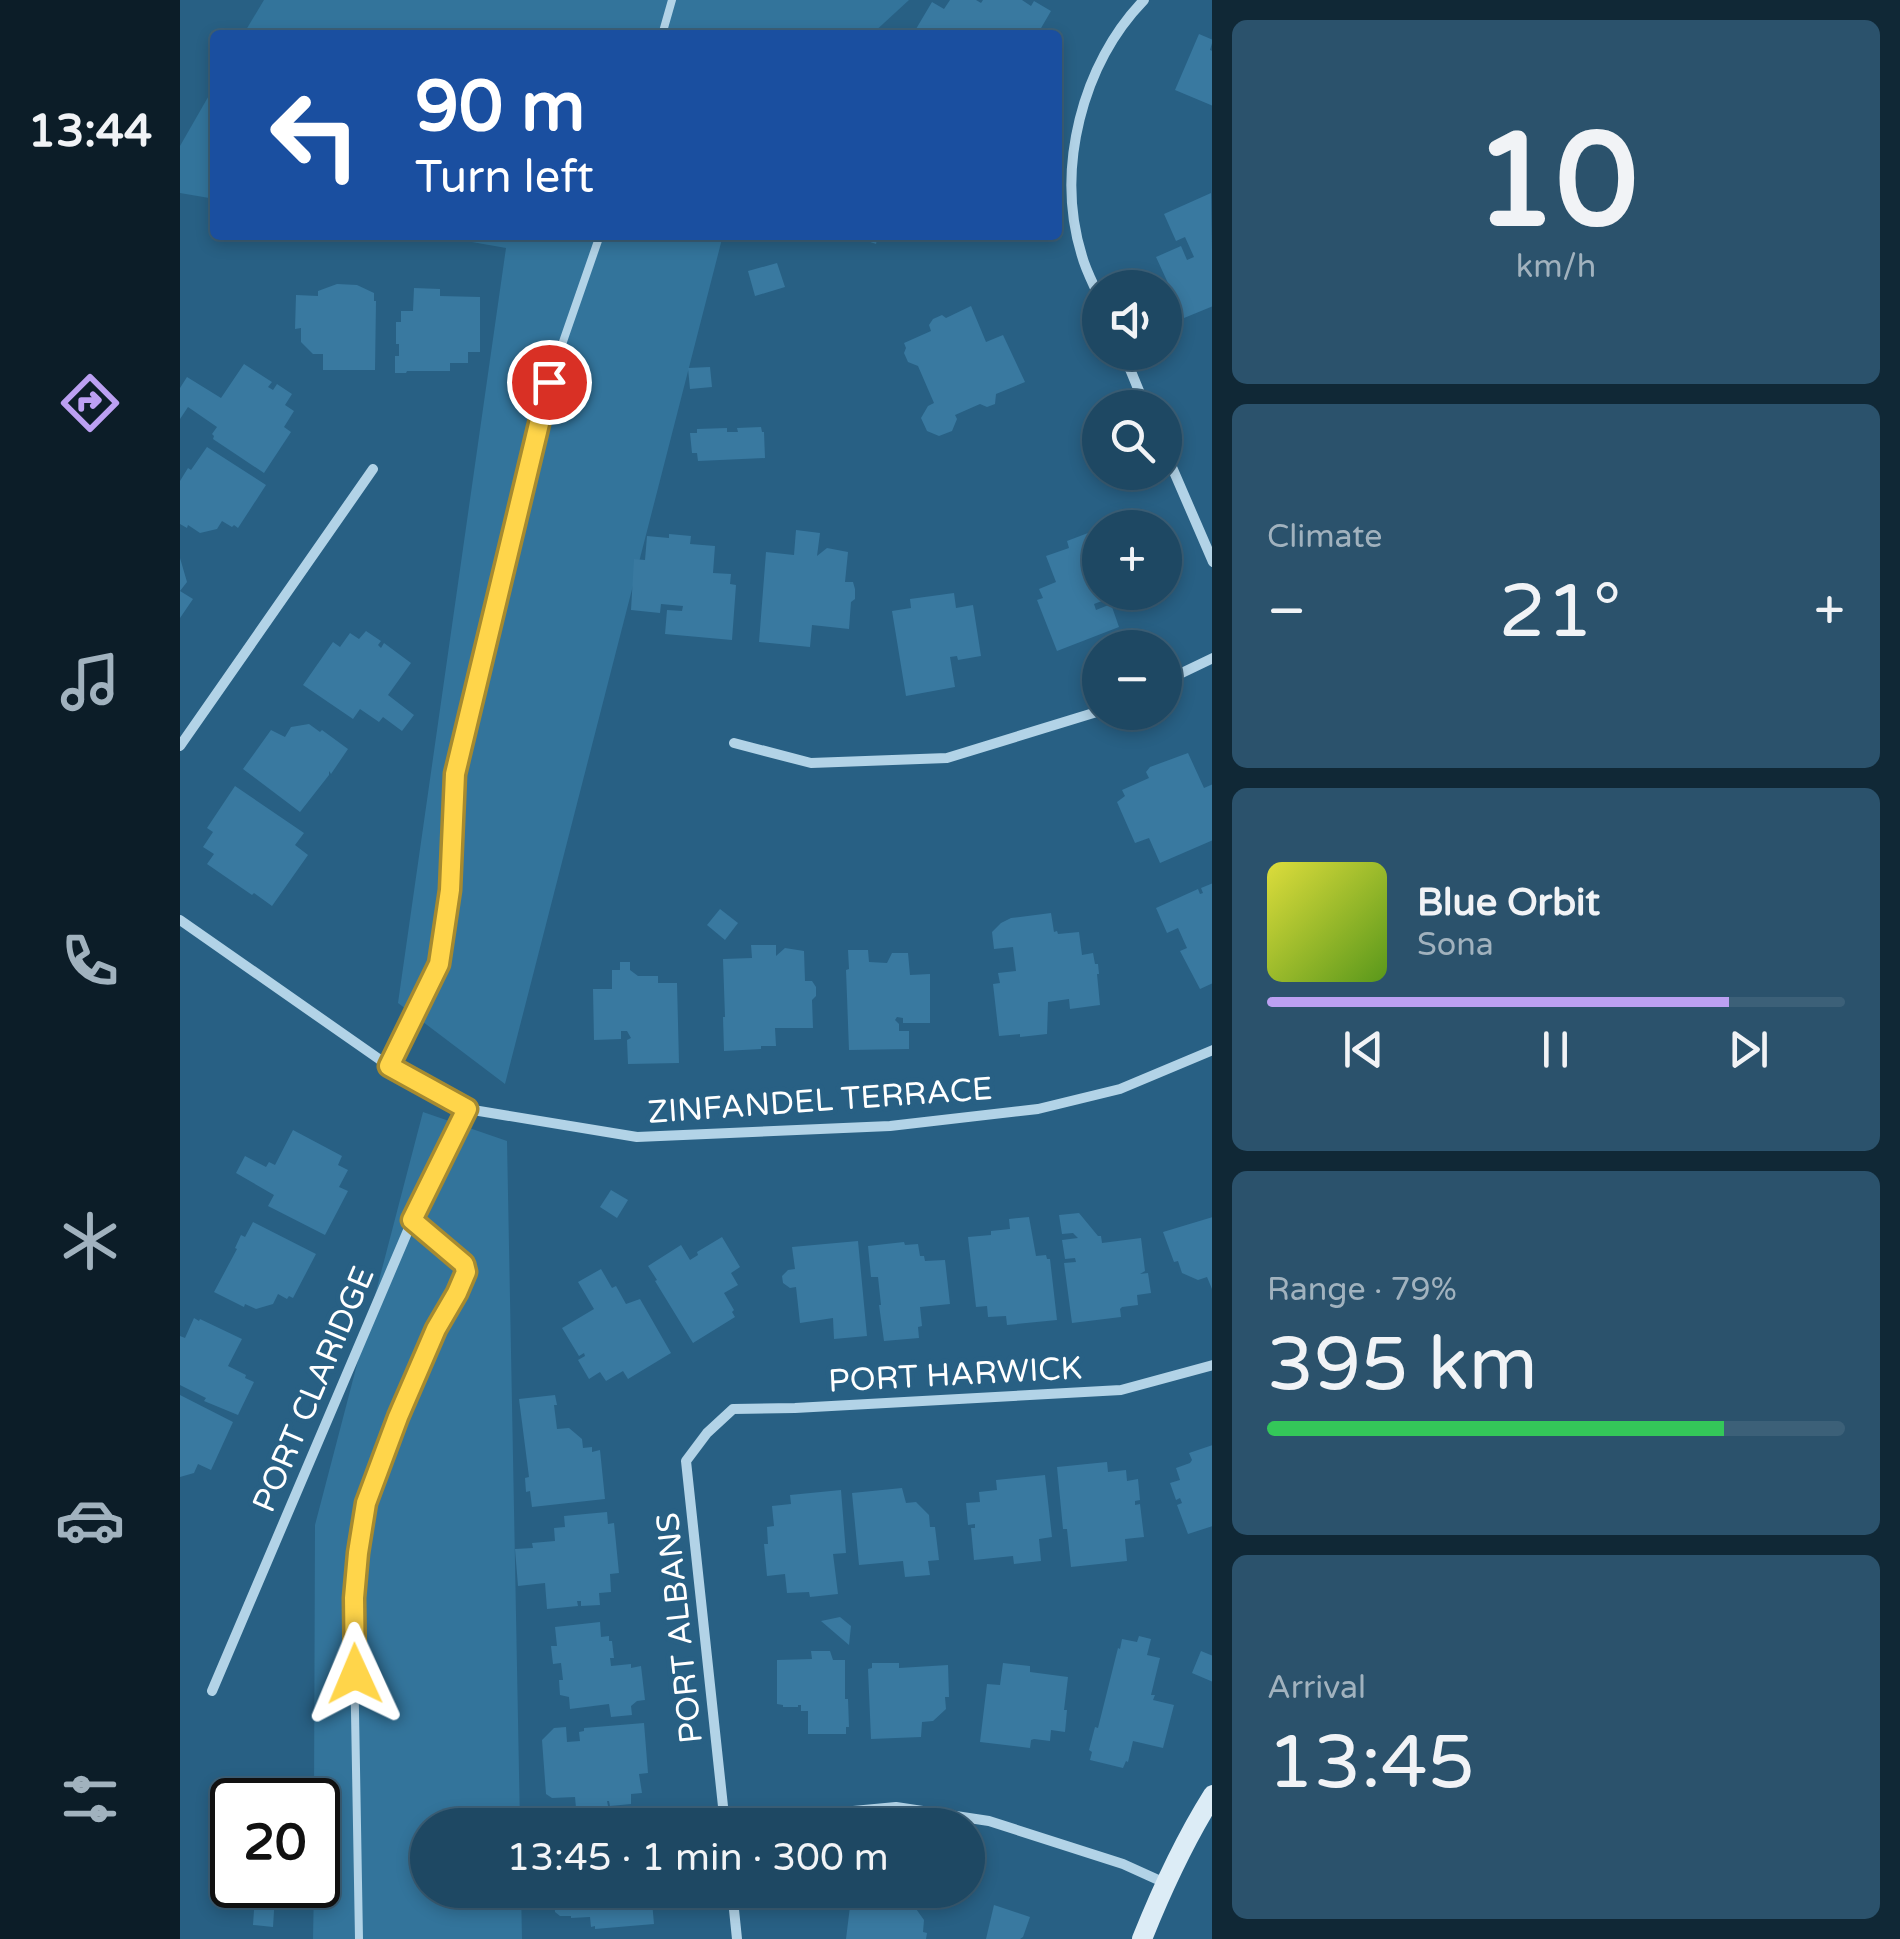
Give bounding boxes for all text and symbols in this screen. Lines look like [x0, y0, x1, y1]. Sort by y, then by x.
text: 90 m [415, 66, 585, 150]
icon: left [250, 70, 380, 200]
text: 13:44 [28, 105, 152, 159]
text: 10 [1474, 105, 1638, 261]
text: Turn left [415, 151, 594, 205]
text: km/h [1516, 248, 1596, 286]
map controls [1082, 270, 1182, 730]
button: sound [1082, 270, 1182, 370]
pin [507, 340, 592, 425]
icon: arrive [522, 355, 577, 410]
icon: directions [55, 368, 125, 438]
button: search [1082, 390, 1182, 490]
button: + [1082, 510, 1182, 610]
text: Climate [1267, 518, 1382, 556]
text: 21° [1499, 567, 1621, 657]
text: − [1267, 579, 1306, 645]
text: + [1814, 579, 1845, 645]
button: − [1082, 630, 1182, 730]
icon: music [55, 647, 125, 717]
text: Blue Orbit [1417, 880, 1600, 926]
icon: phone [55, 926, 125, 996]
text: Sona [1417, 926, 1494, 964]
icon: previous [1336, 1022, 1391, 1077]
icon: pause [1528, 1022, 1583, 1077]
icon: next [1721, 1022, 1776, 1077]
street label: ZINFANDEL TERRACE [646, 1070, 994, 1132]
icon: climate [55, 1206, 125, 1276]
street label: PORT CLARIDGE [245, 1261, 383, 1518]
text: Range · 79% [1267, 1271, 1457, 1309]
text: 395 km [1267, 1320, 1538, 1410]
street label: PORT HARWICK [827, 1349, 1083, 1401]
icon: car [55, 1485, 125, 1555]
street label: PORT ALBANS [649, 1511, 711, 1745]
position arrow [303, 1622, 407, 1726]
text: Arrival [1267, 1669, 1366, 1707]
text: 13:45 [1267, 1718, 1475, 1808]
icon: filters [55, 1764, 125, 1834]
speed limit sign: 20 [210, 1778, 340, 1908]
text: 13:45 · 1 min · 300 m [506, 1835, 889, 1881]

